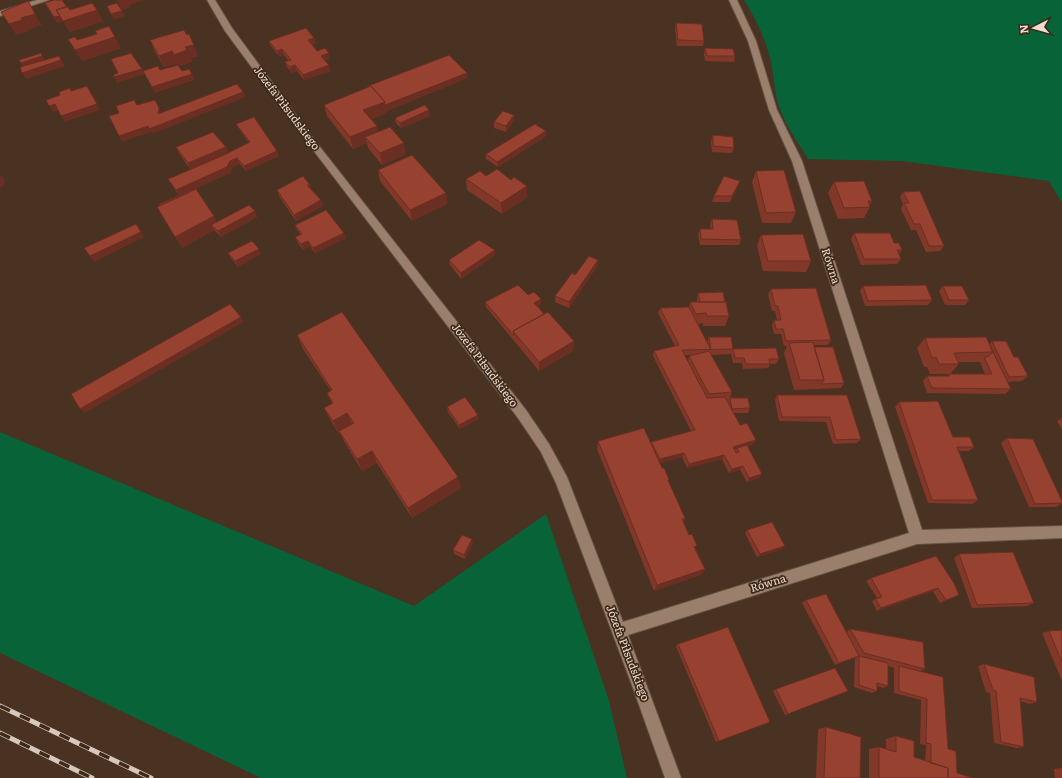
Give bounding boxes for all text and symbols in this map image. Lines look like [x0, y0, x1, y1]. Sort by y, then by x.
north arrow [1014, 8, 1054, 48]
text: N [1015, 24, 1031, 35]
street label: Józefa Piłsudskiego [251, 62, 325, 153]
street label: Równa [819, 246, 845, 286]
street label: Józefa Piłsudskiego [449, 319, 523, 410]
street label: Równa [748, 569, 788, 595]
street label: Józefa Piłsudskiego [603, 602, 655, 703]

